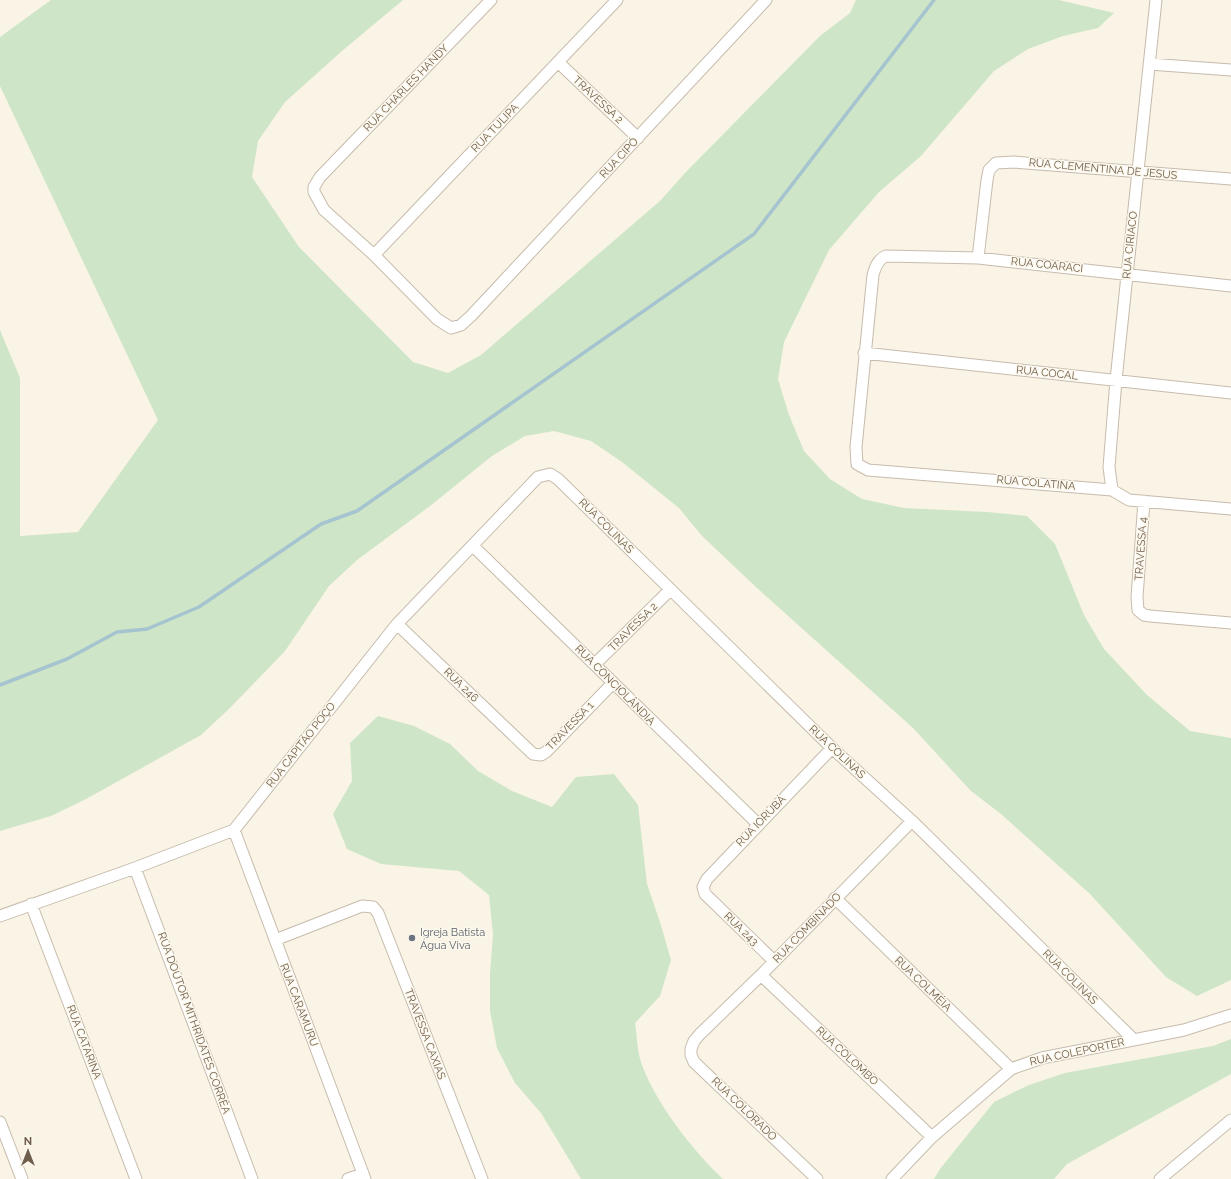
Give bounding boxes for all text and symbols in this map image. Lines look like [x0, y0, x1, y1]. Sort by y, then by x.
street label: RUA CHARLES HANDY [361, 42, 451, 134]
street label: TRAVESSA 2 [570, 74, 626, 127]
street label: RUA TULIPA [469, 101, 522, 155]
street label: RUA CIPÓ [596, 134, 641, 181]
street label: RUA CLEMENTINA DE JESUS [1028, 156, 1178, 182]
street label: RUA CIRIACO [1120, 210, 1140, 280]
street label: RUA COARACI [1010, 255, 1084, 275]
street label: RUA COCAL [1015, 363, 1079, 383]
street label: RUA COLATINA [996, 473, 1077, 493]
street label: RUA COLINAS [576, 496, 636, 556]
street label: TRAVESSA 4 [1132, 517, 1150, 581]
street label: TRAVESSA 2 [606, 600, 660, 654]
street label: RUA CONCIOLÂNDIA [572, 641, 659, 728]
street label: RUA 246 [441, 665, 481, 705]
street label: RUA CAPITÃO POÇO [263, 699, 338, 790]
street label: TRAVESSA 1 [544, 699, 597, 753]
street label: RUA COLINAS [806, 723, 868, 782]
street label: RUA IORUBÁ [733, 792, 789, 849]
street label: RUA COMBINADO [770, 890, 844, 966]
street label: RUA 243 [721, 909, 761, 949]
place label: Igreja Batista Água Viva [420, 926, 485, 952]
street label: RUA DOUTOR MITHRIDATES CORRÊA [155, 930, 234, 1116]
marker: Igreja Batista Água Viva [407, 933, 417, 943]
street label: RUA COLINAS [1040, 947, 1100, 1007]
street label: RUA COLMÉIA [892, 953, 955, 1015]
street label: RUA CARAMURU [277, 962, 321, 1048]
street label: TRAVESSA CAXIAS [402, 987, 448, 1082]
street label: RUA CATARINA [64, 1003, 104, 1081]
street label: RUA COLOMBO [813, 1024, 881, 1088]
street label: RUA COLEPORTER [1028, 1036, 1126, 1068]
street label: RUA COLORADO [709, 1075, 779, 1143]
north arrow [8, 1131, 48, 1171]
text: N [24, 1135, 32, 1148]

